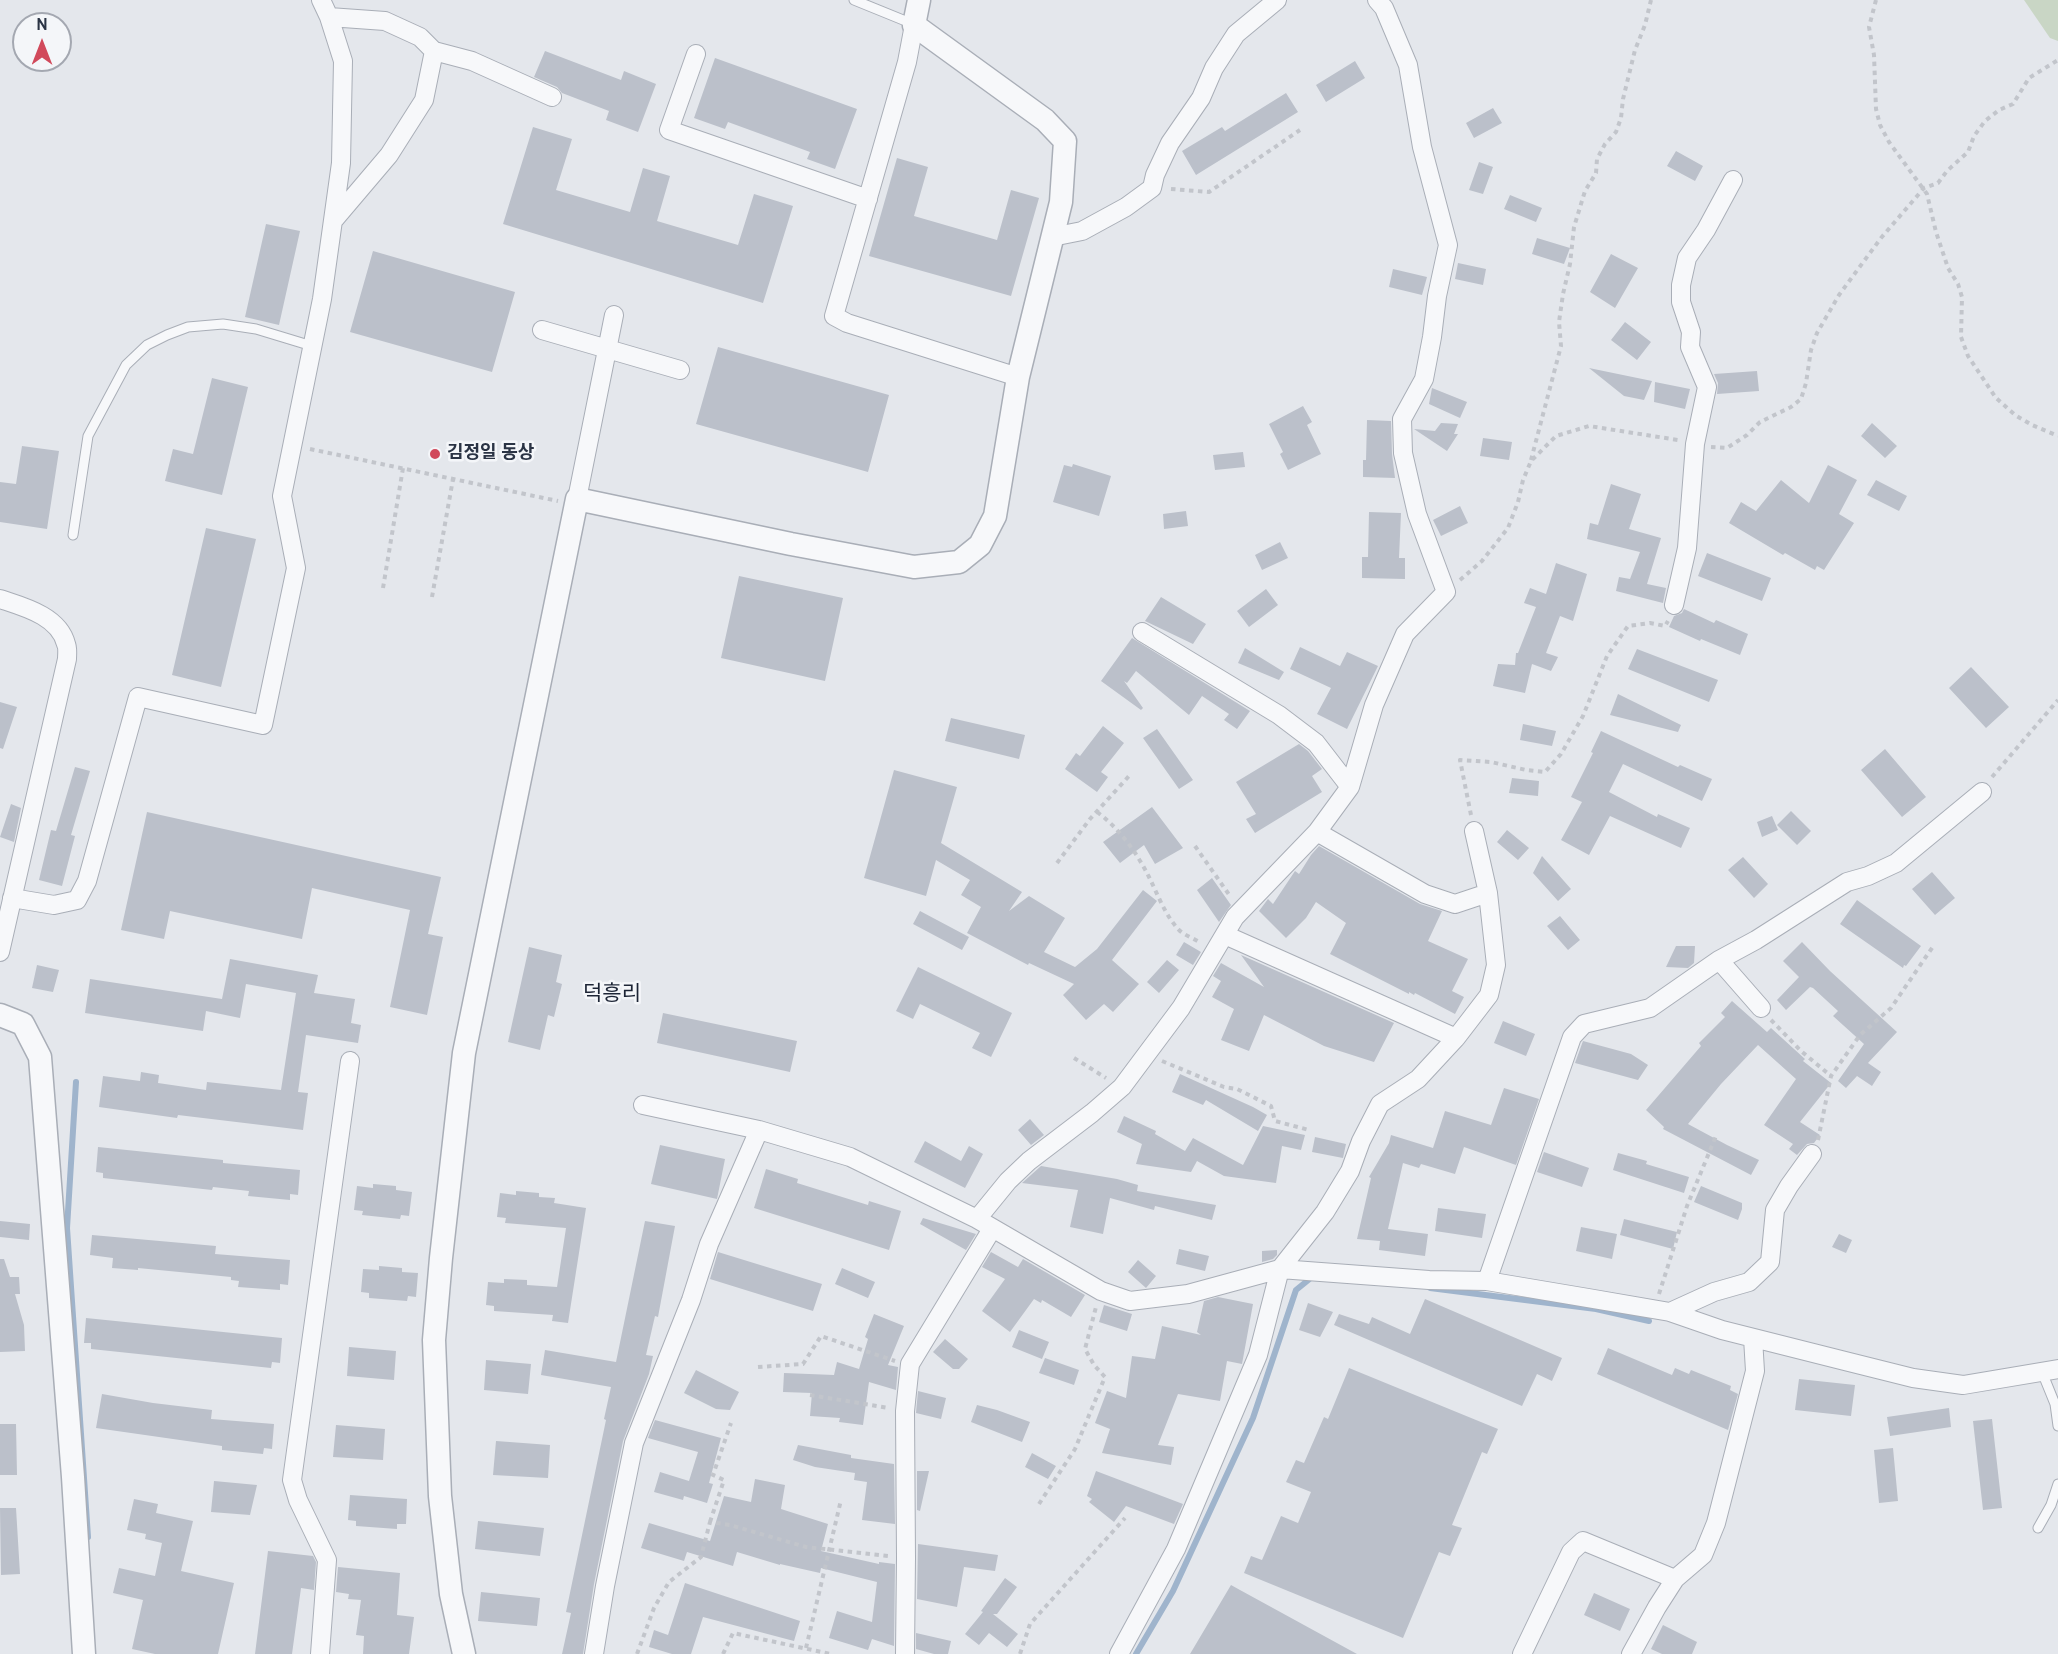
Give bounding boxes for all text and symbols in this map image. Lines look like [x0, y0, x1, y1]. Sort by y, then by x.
north arrow [12, 12, 72, 72]
text: N [36, 16, 48, 36]
place label: 김정일 동상 [447, 443, 534, 465]
marker: 김정일 동상 [428, 447, 442, 461]
district label: 덕흥리 [583, 983, 641, 1009]

